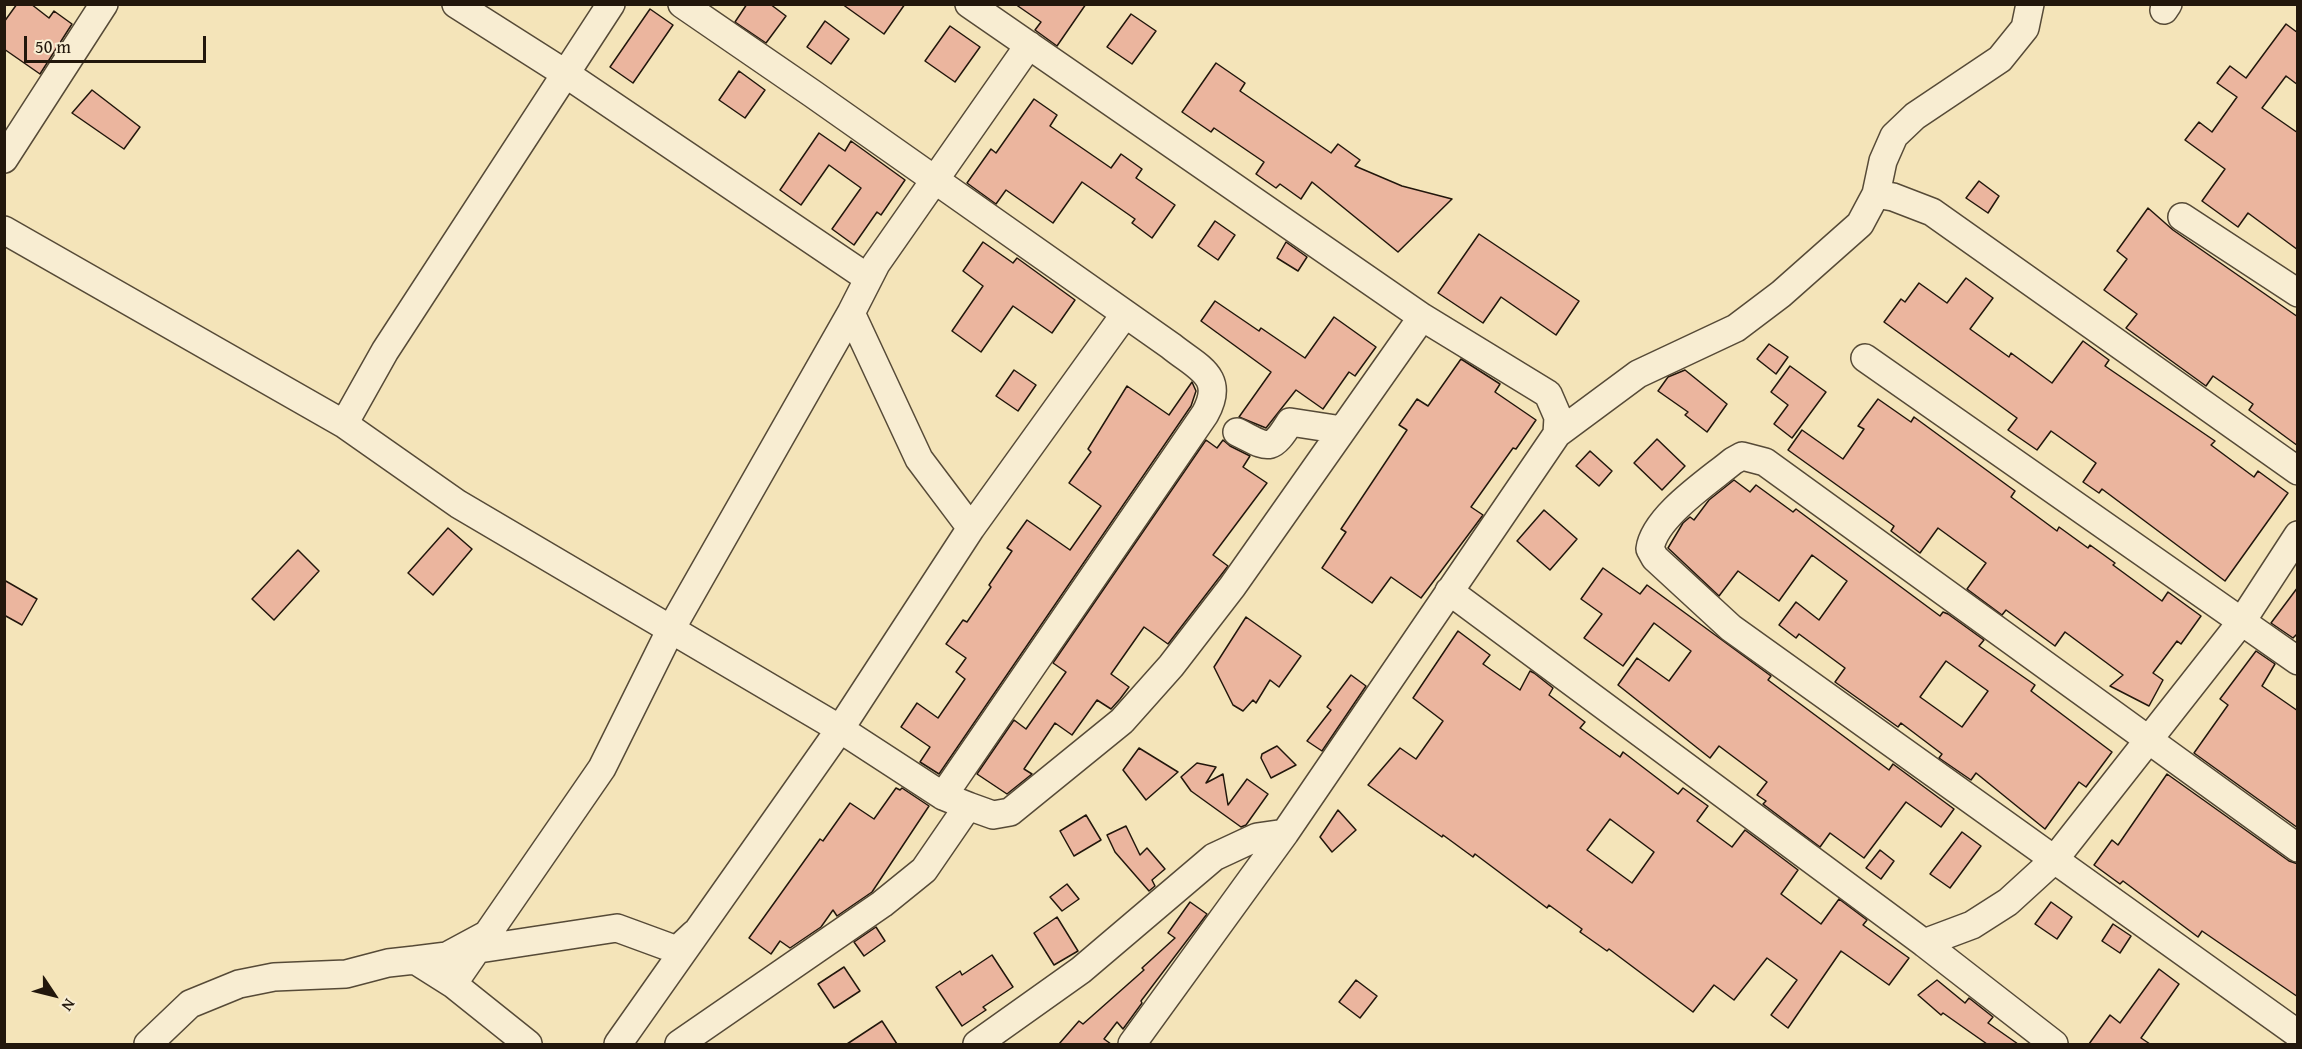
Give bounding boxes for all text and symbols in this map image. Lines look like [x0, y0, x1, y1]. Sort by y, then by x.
scale bar [27, 24, 208, 62]
text: 50 m [35, 33, 71, 60]
north arrow [24, 965, 84, 1025]
text: N [56, 994, 82, 1017]

